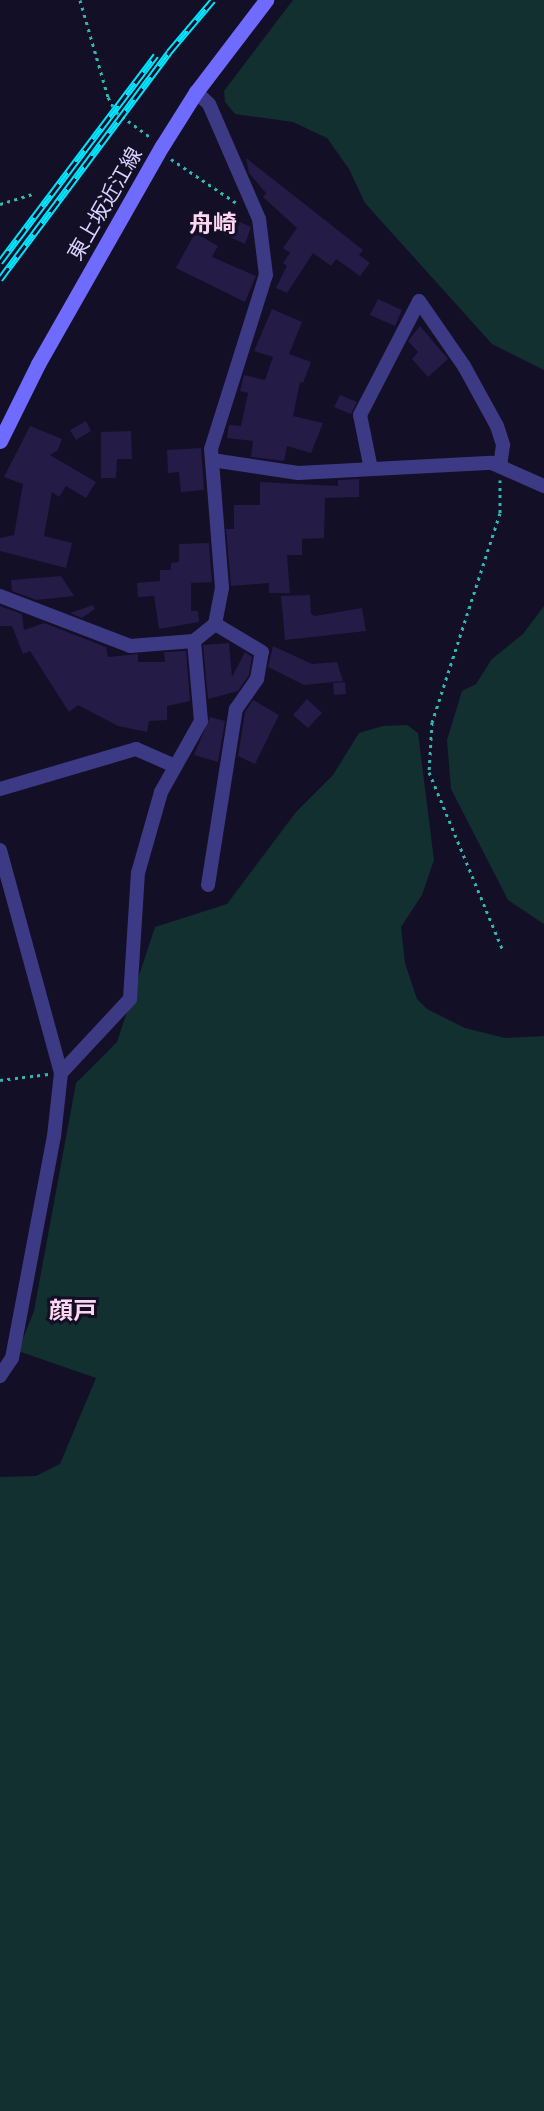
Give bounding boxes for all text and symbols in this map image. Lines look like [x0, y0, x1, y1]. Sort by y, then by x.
street label: 東上坂近江線 [63, 143, 147, 265]
district label: 舟崎 [189, 210, 237, 238]
district label: 顔戸 [49, 1297, 97, 1325]

